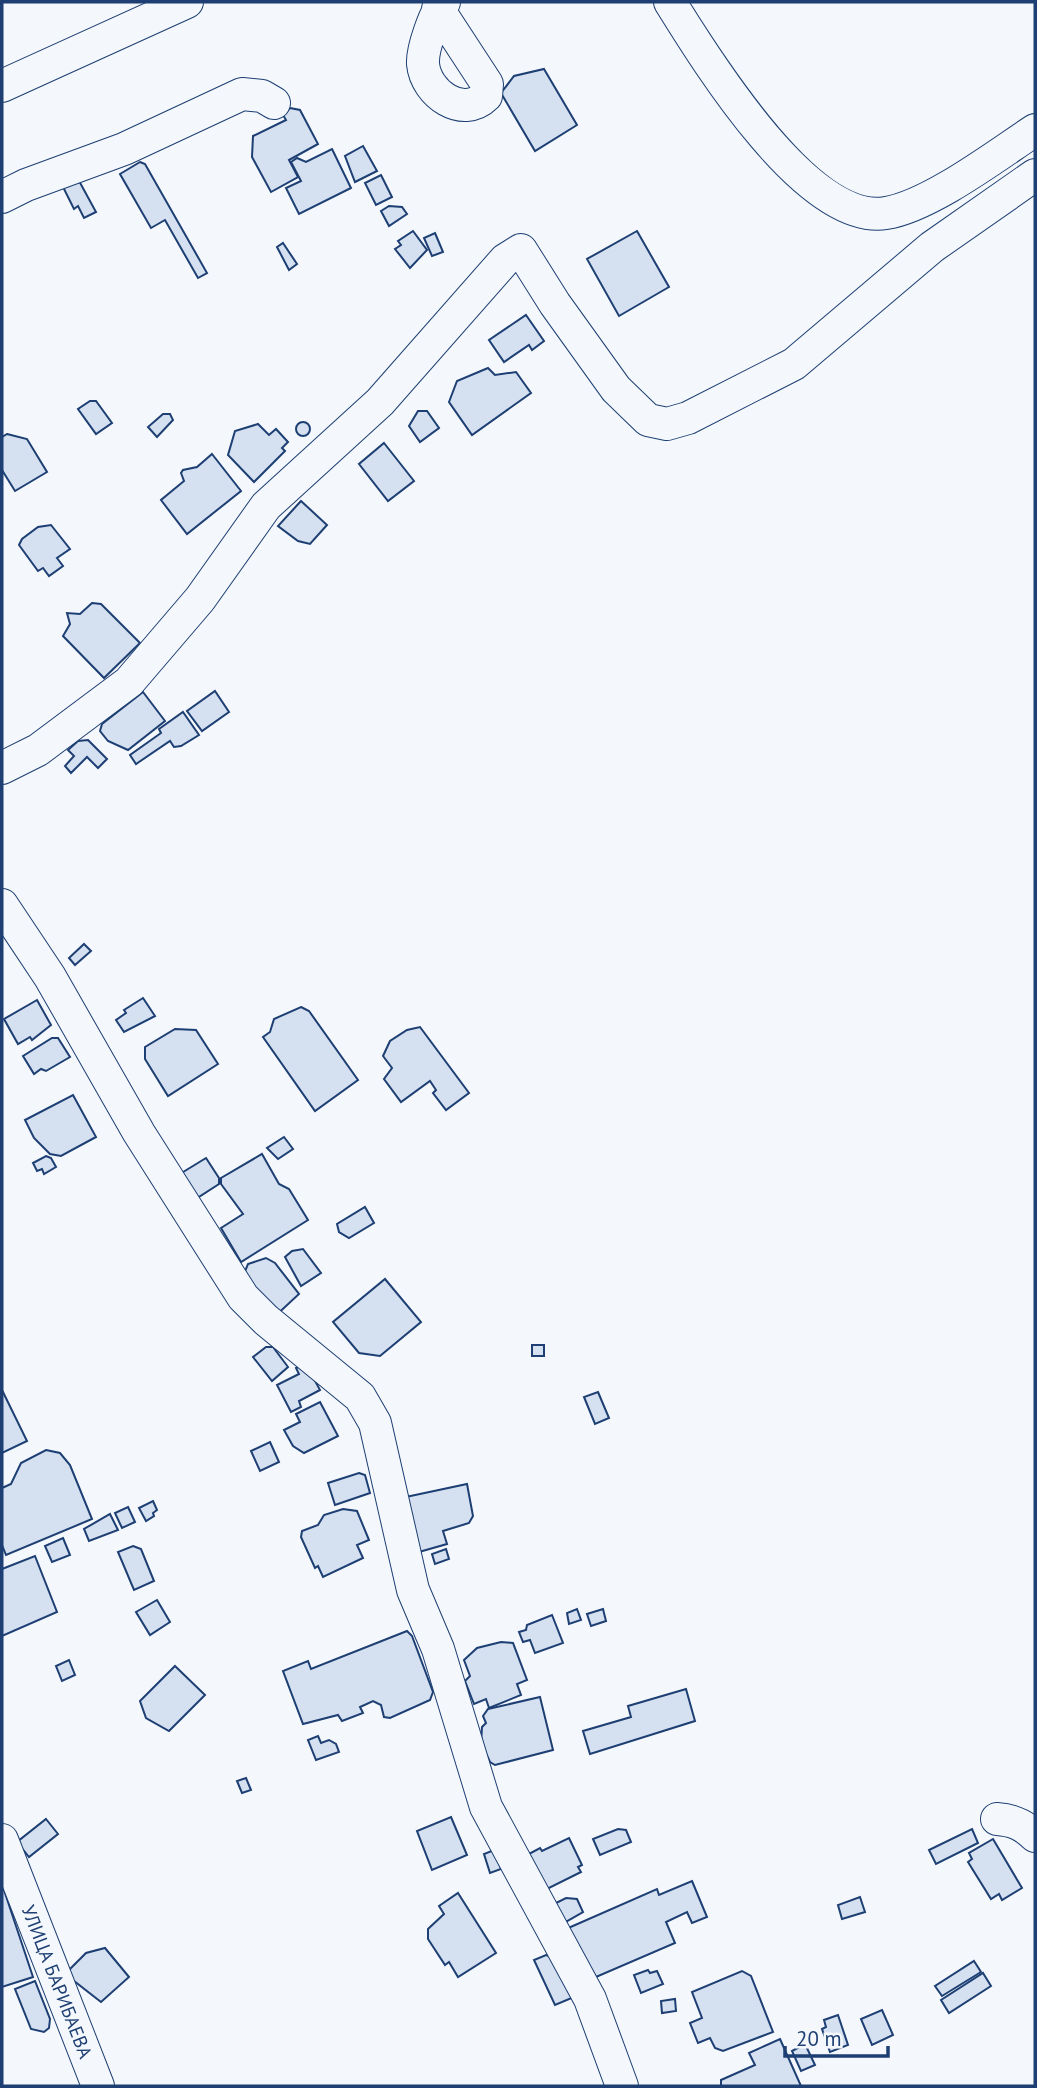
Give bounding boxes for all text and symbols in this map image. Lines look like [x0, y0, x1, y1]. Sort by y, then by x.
street label: УЛИЦА БАРИБАЕВА [17, 1902, 98, 2062]
scale bar [785, 2014, 888, 2058]
text: 20 m [796, 2025, 842, 2052]

